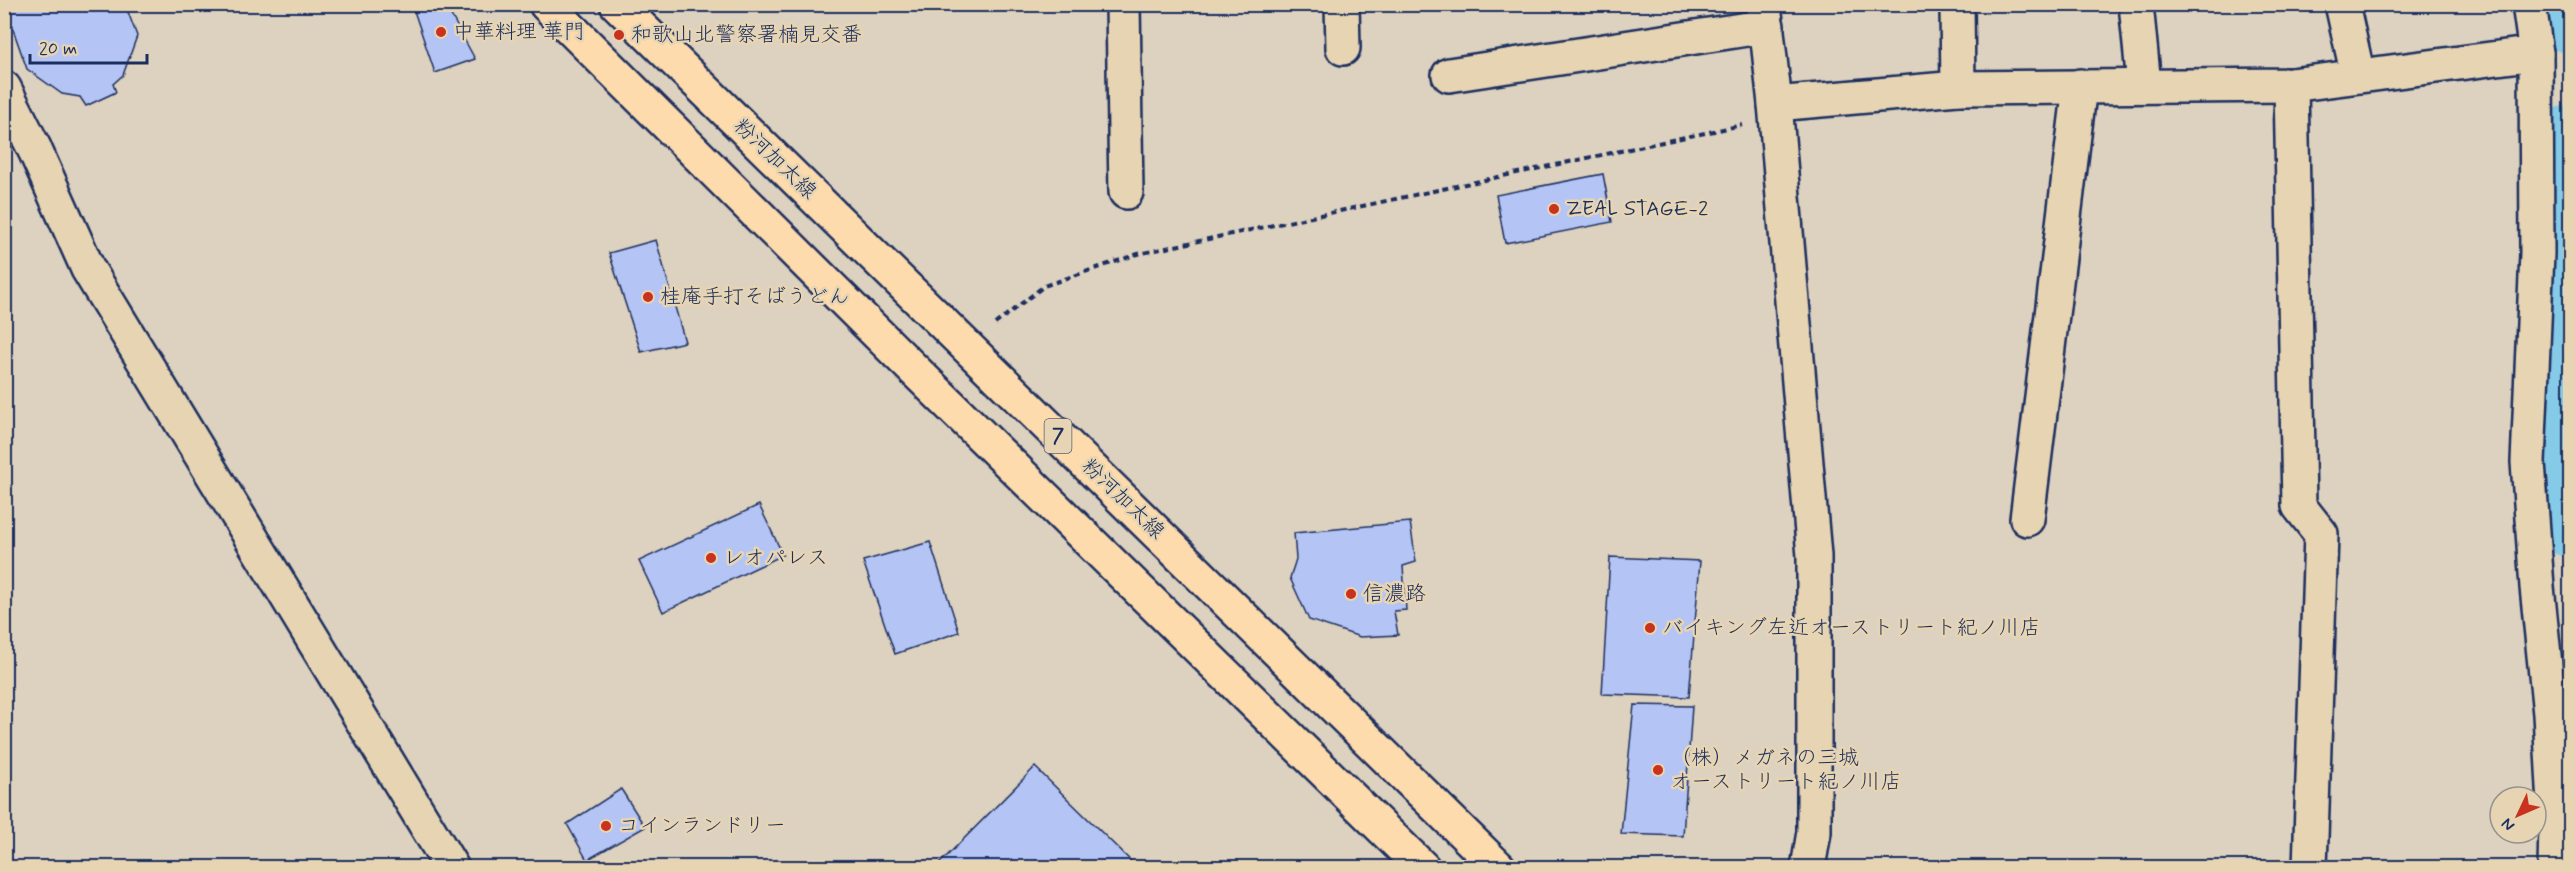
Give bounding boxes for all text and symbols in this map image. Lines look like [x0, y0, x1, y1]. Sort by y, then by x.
place label: 中華料理 華門 [453, 18, 585, 46]
place label: 和歌山北警察署楠見交番 [631, 21, 862, 49]
marker: 中華料理 華門 [434, 25, 448, 39]
scale bar [30, 27, 147, 65]
marker: 和歌山北警察署楠見交番 [612, 28, 626, 42]
text: 20 m [39, 37, 77, 61]
street label: 粉河加太線 [728, 112, 822, 206]
place label: ZEAL STAGE-2 [1566, 195, 1708, 223]
marker: ZEAL STAGE-2 [1547, 202, 1561, 216]
place label: 桂庵手打そばうどん [660, 283, 849, 311]
marker: 桂庵手打そばうどん [641, 290, 655, 304]
road number: 7 [1044, 419, 1072, 453]
street label: 粉河加太線 [1076, 452, 1170, 546]
place label: レオパレス [723, 544, 828, 572]
marker: レオパレス [704, 551, 718, 565]
place label: 信濃路 [1363, 580, 1426, 608]
marker: 信濃路 [1344, 587, 1358, 601]
place label: バイキング左近オーストリート紀ノ川店 [1662, 614, 2040, 642]
marker: バイキング左近オーストリート紀ノ川店 [1643, 621, 1657, 635]
place label: （株）メガネの三城 オーストリート紀ノ川店 [1670, 744, 1901, 796]
marker: （株）メガネの三城 オーストリート紀ノ川店 [1651, 763, 1665, 777]
north arrow [2488, 785, 2548, 845]
place label: コインランドリー [618, 812, 786, 840]
text: N [2497, 813, 2520, 836]
marker: コインランドリー [599, 819, 613, 833]

